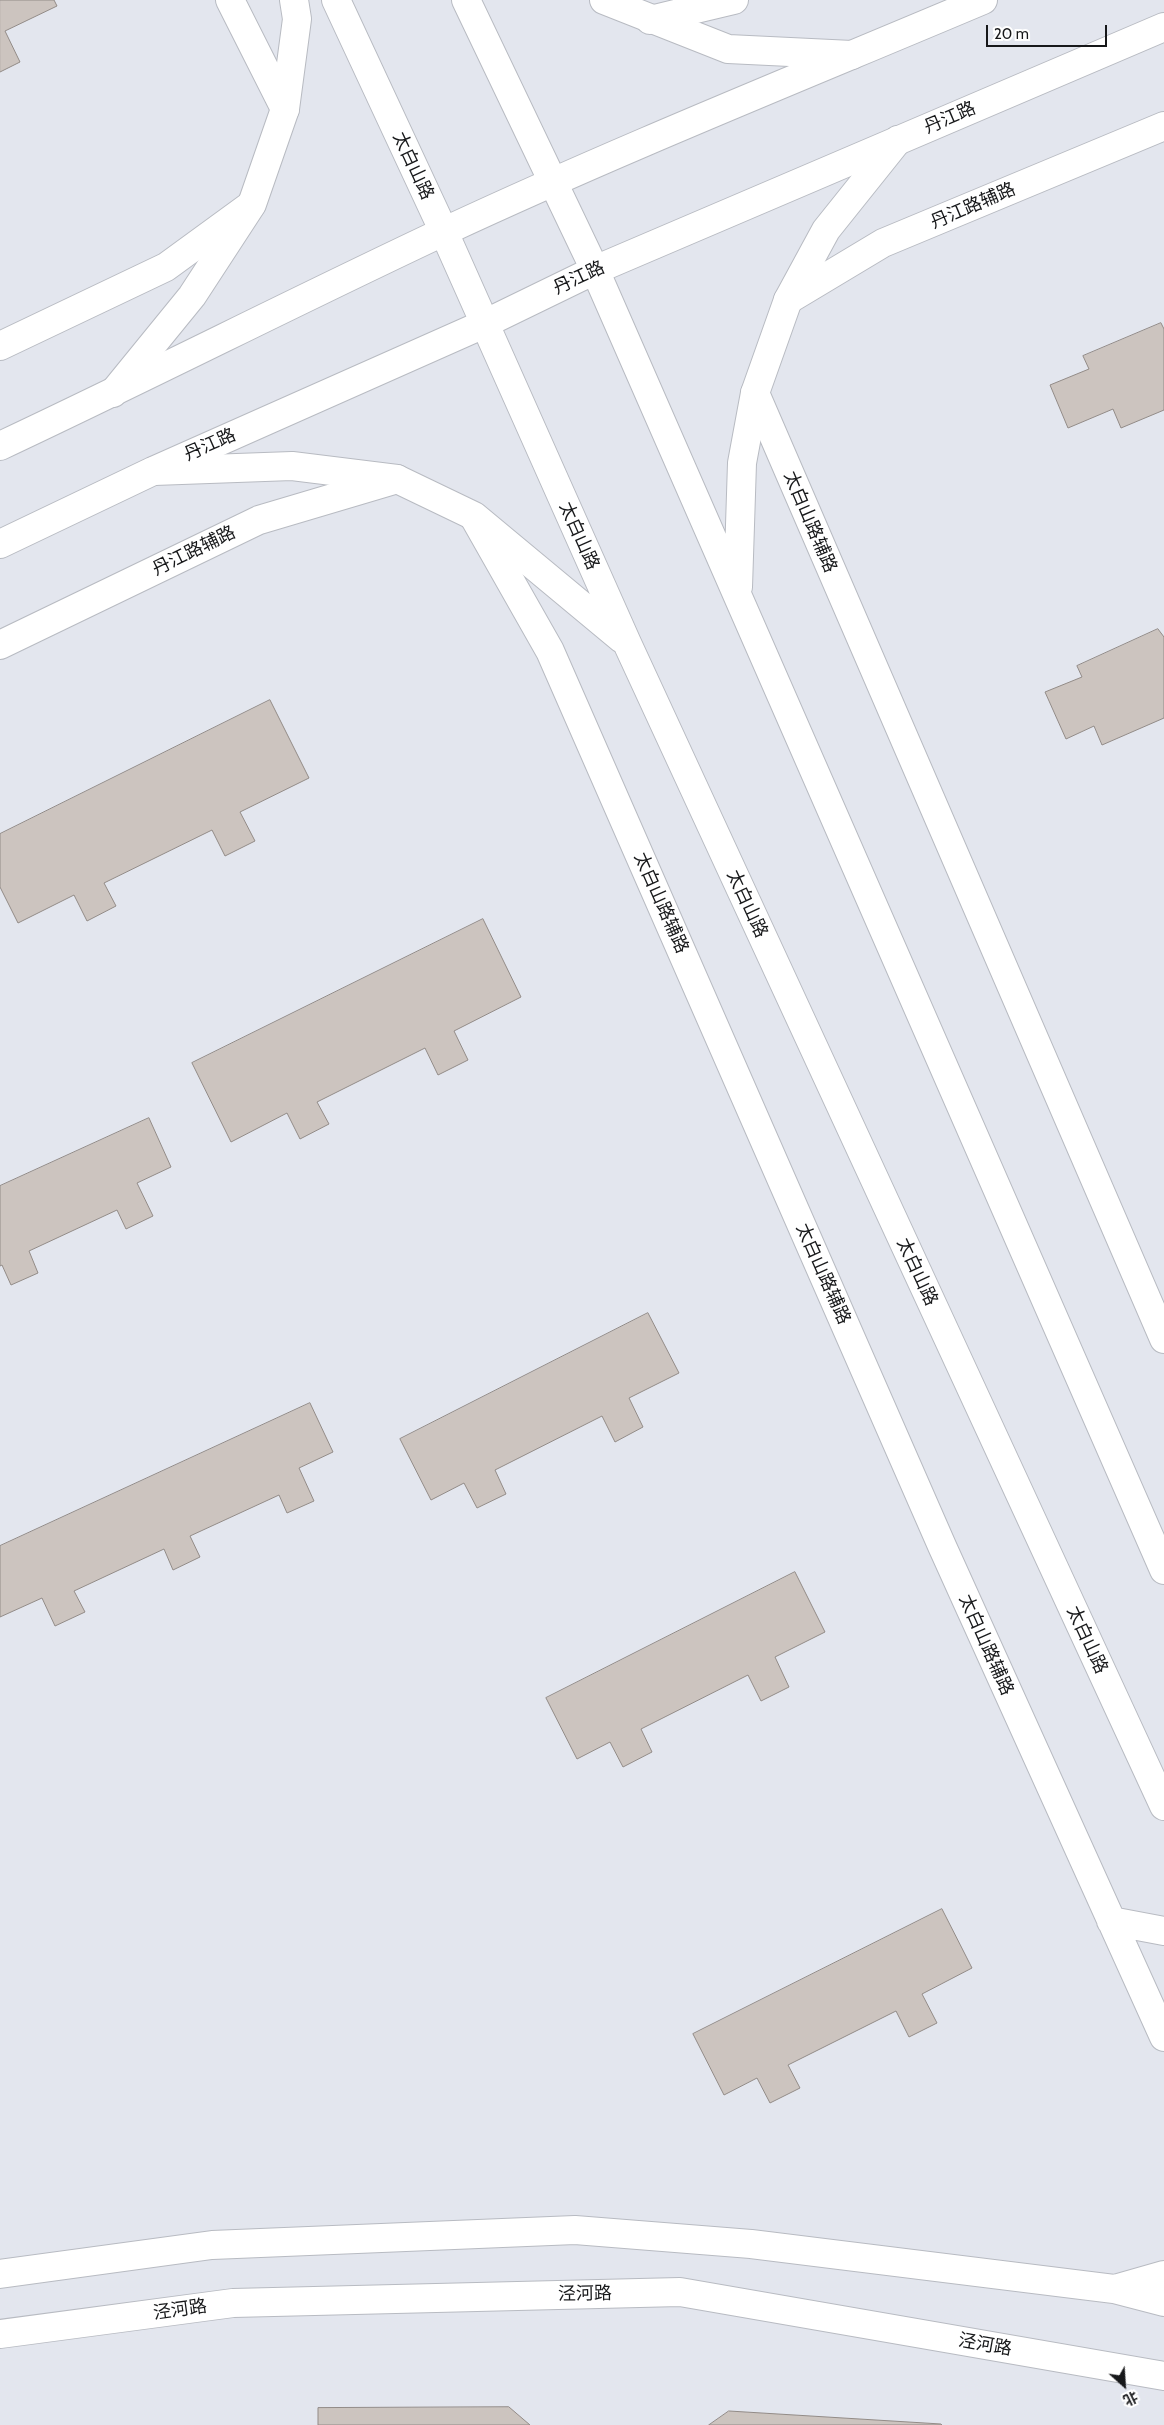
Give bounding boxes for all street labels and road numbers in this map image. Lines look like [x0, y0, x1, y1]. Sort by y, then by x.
street label: 丹江路 [921, 98, 979, 138]
street label: 太白山路 [388, 129, 438, 203]
street label: 丹江路辅路 [927, 178, 1019, 234]
street label: 丹江路 [550, 257, 608, 299]
street label: 丹江路 [181, 424, 239, 466]
street label: 太白山路辅路 [779, 468, 841, 576]
street label: 太白山路 [554, 499, 604, 573]
street label: 丹江路辅路 [149, 522, 239, 580]
street label: 太白山路辅路 [629, 849, 693, 957]
street label: 太白山路 [722, 867, 772, 941]
street label: 太白山路辅路 [791, 1220, 855, 1328]
street label: 太白山路 [892, 1235, 942, 1309]
street label: 太白山路辅路 [954, 1591, 1018, 1699]
street label: 太白山路 [1062, 1603, 1112, 1677]
street label: 泾河路 [558, 2283, 612, 2305]
street label: 泾河路 [152, 2296, 208, 2324]
street label: 泾河路 [957, 2330, 1013, 2360]

